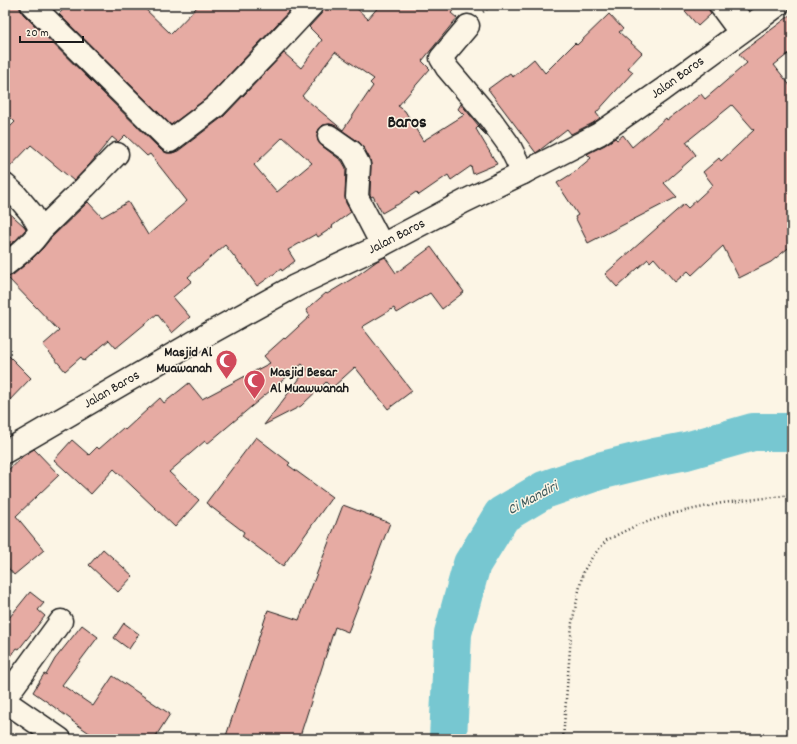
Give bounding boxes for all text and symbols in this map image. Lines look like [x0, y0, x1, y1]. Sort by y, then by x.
scale bar [20, 18, 83, 44]
text: 20 m [26, 25, 49, 42]
street label: Jalan Baros [647, 52, 709, 104]
district label: Baros [387, 111, 427, 136]
street label: Jalan Baros [365, 214, 429, 260]
place label: Masjid Al Muawanah [156, 343, 213, 379]
mosque icon: Masjid Al Muawanah [214, 348, 240, 381]
place label: Masjid Besar Al Muawwanah [270, 363, 350, 399]
street label: Jalan Baros [80, 366, 144, 414]
mosque icon: Masjid Besar Al Muawwanah [242, 368, 268, 401]
water label: Ci Mandiri [504, 475, 564, 521]

